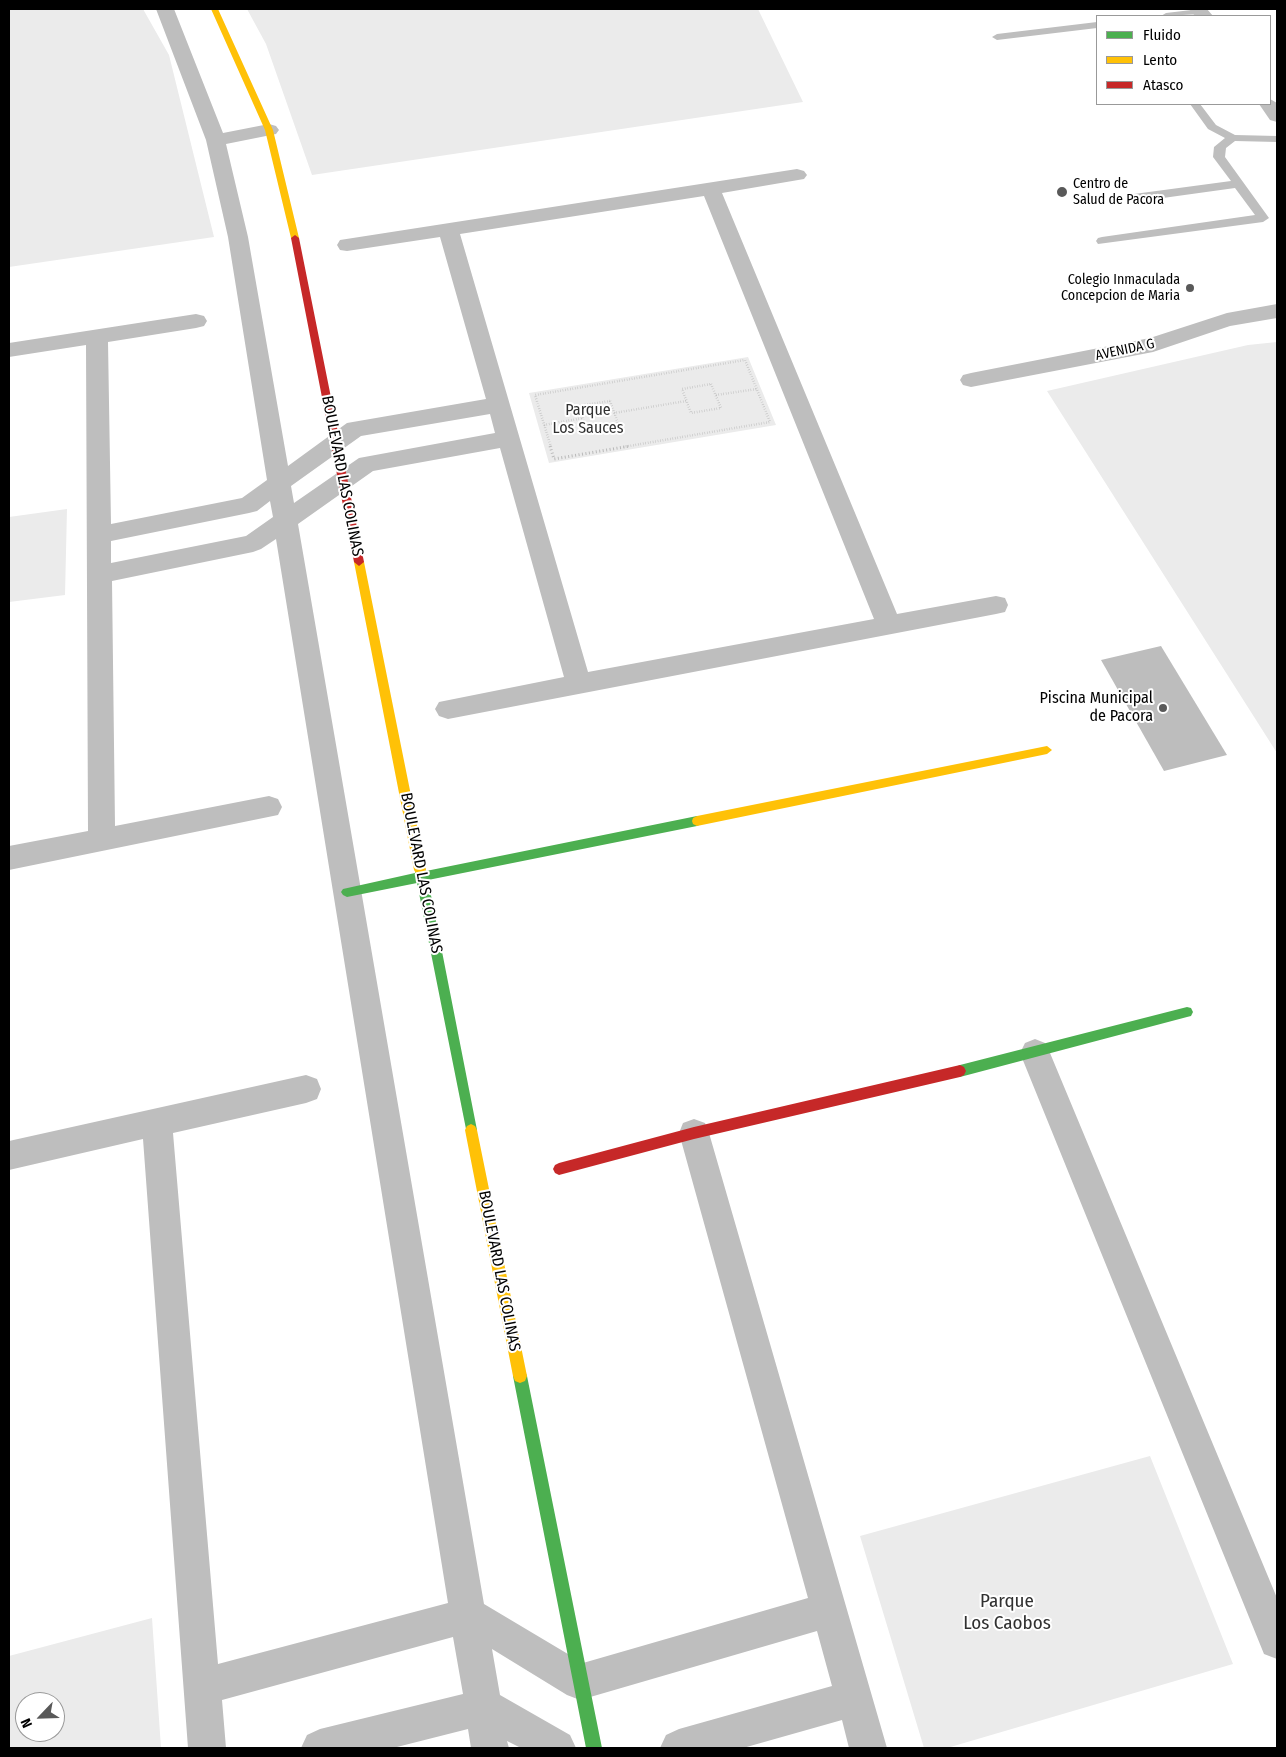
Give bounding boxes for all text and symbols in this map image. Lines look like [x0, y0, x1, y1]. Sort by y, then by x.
legend [1096, 15, 1271, 105]
text: Fluido [1143, 26, 1181, 44]
text: Lento [1143, 51, 1177, 69]
text: Atasco [1143, 76, 1183, 94]
place label: Centro de Salud de Pacora [1073, 176, 1164, 208]
marker: Centro de Salud de Pacora [1055, 185, 1069, 199]
place label: Colegio Inmaculada Concepcion de Maria [1061, 272, 1180, 304]
marker: Colegio Inmaculada Concepcion de Maria [1184, 282, 1196, 294]
street label: AVENIDA G [1094, 336, 1156, 364]
street label: BOULEVARD LAS COLINAS [317, 394, 367, 558]
park label: Parque Los Sauces [552, 401, 624, 439]
place label: Piscina Municipal de Pacora [1039, 689, 1153, 727]
marker: Piscina Municipal de Pacora [1157, 702, 1169, 714]
street label: BOULEVARD LAS COLINAS [396, 791, 446, 955]
street label: BOULEVARD LAS COLINAS [474, 1189, 524, 1353]
park label: Parque Los Caobos [963, 1591, 1051, 1635]
north arrow [15, 1692, 65, 1742]
text: N [17, 1716, 36, 1730]

